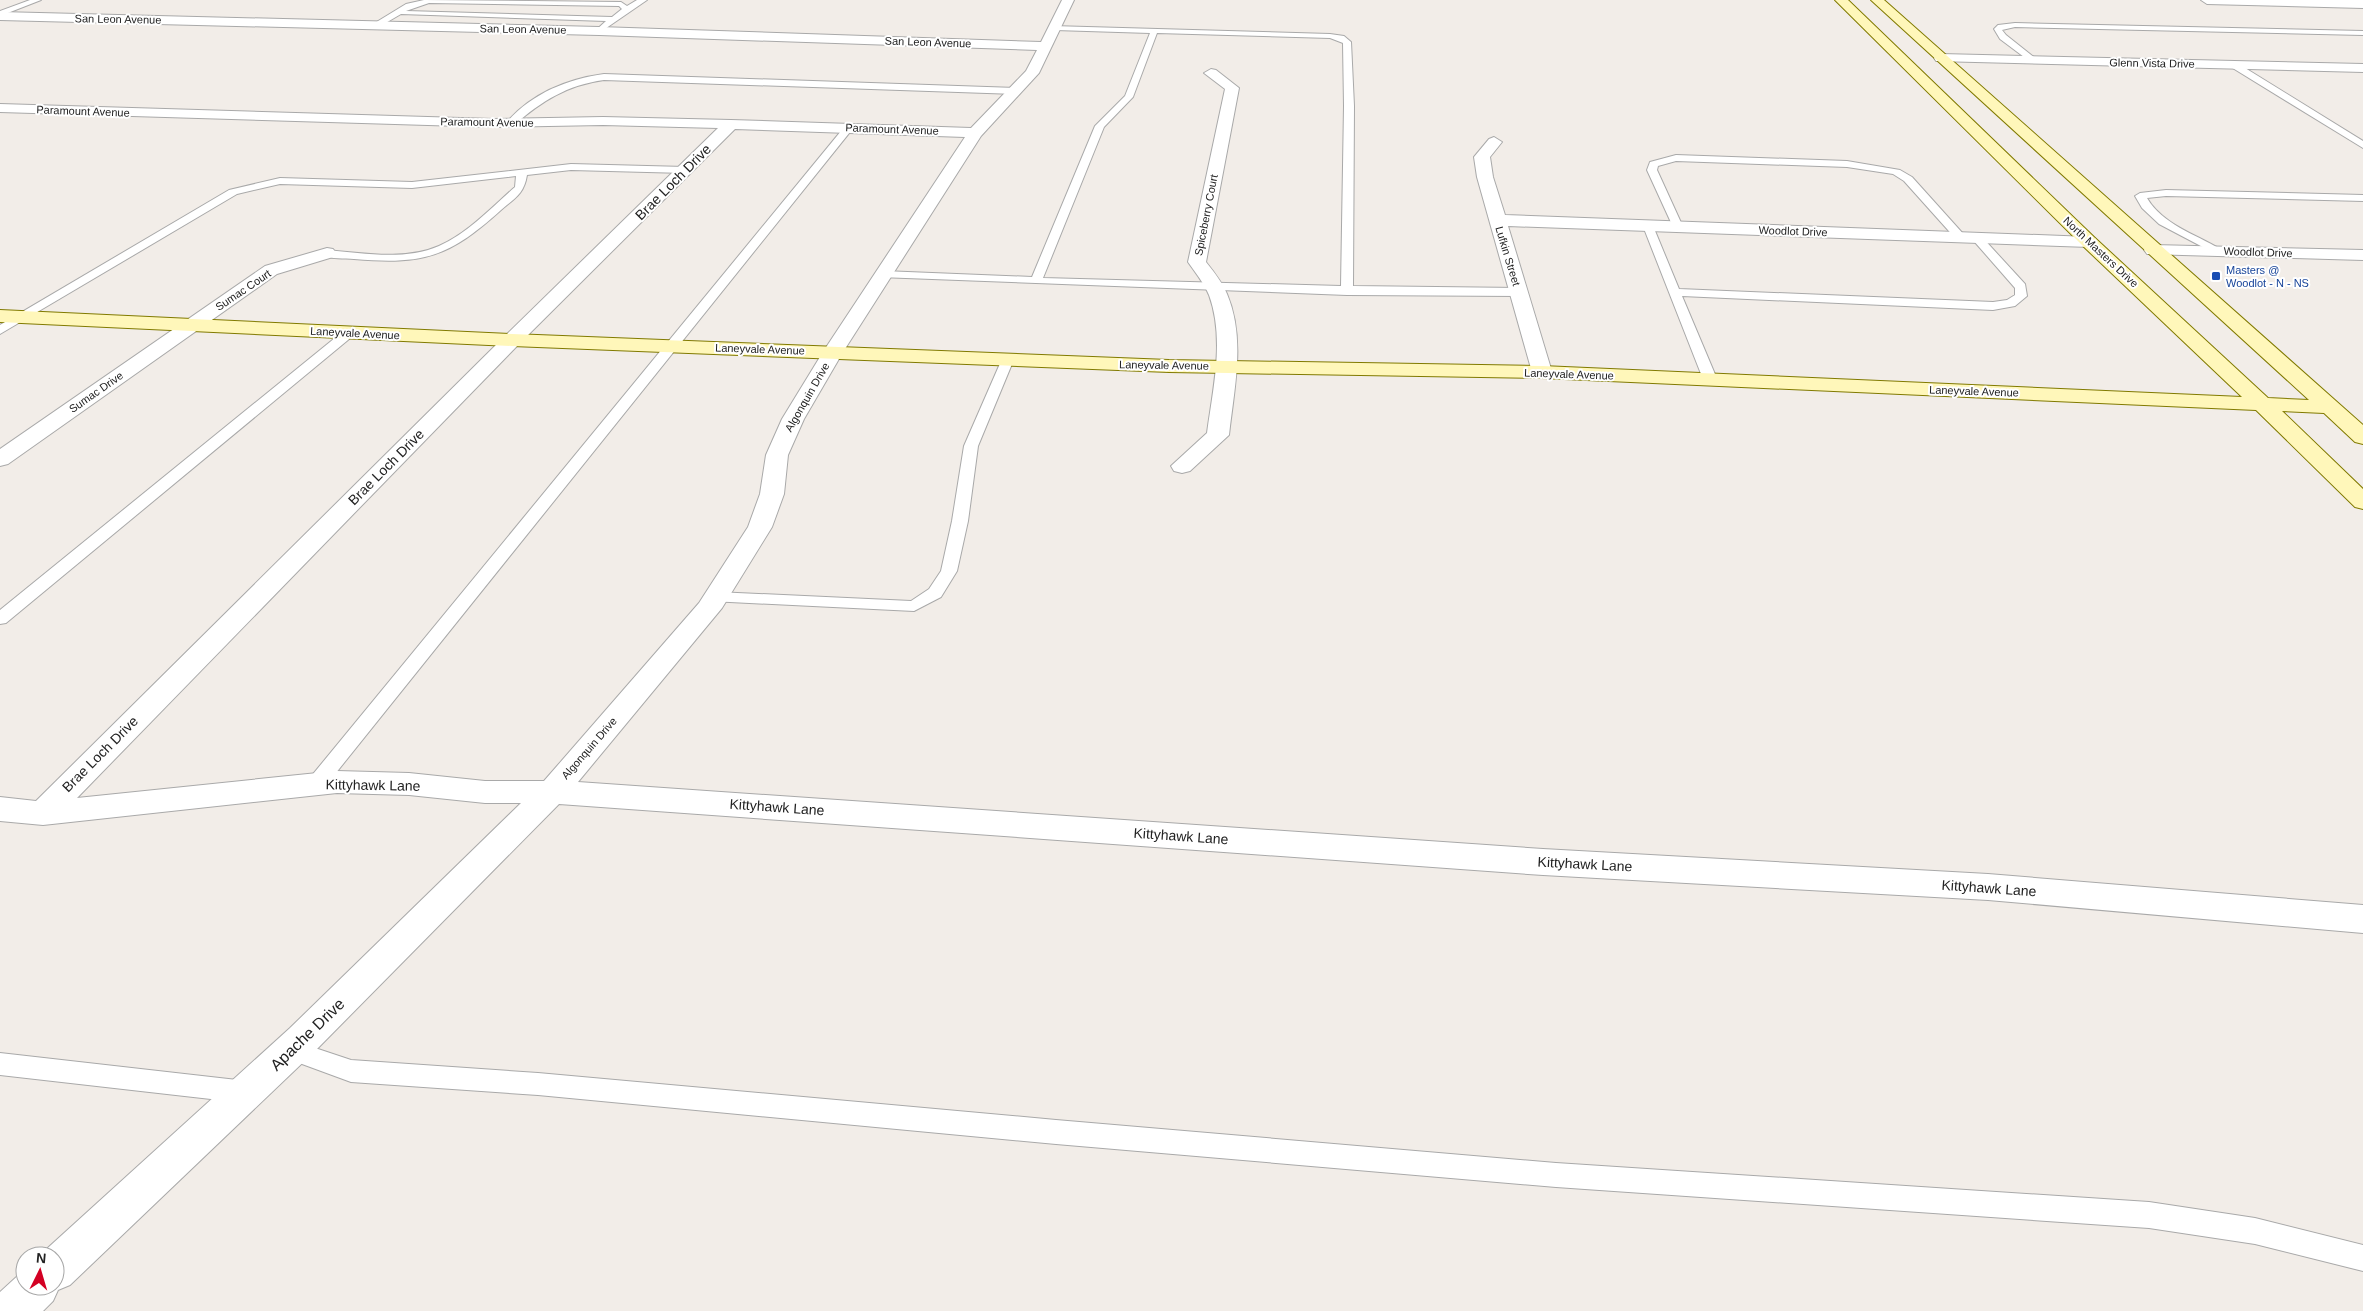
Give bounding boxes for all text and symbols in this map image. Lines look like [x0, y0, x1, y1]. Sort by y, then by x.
street label: San Leon Avenue [75, 12, 161, 26]
street label: San Leon Avenue [480, 22, 566, 36]
street label: San Leon Avenue [884, 34, 972, 50]
street label: Glenn Vista Drive [2109, 56, 2195, 70]
street label: Paramount Avenue [36, 103, 130, 119]
street label: Paramount Avenue [440, 115, 534, 129]
street label: Paramount Avenue [845, 121, 939, 137]
street label: Brae Loch Drive [632, 141, 714, 223]
street label: Spiceberry Court [1192, 173, 1220, 257]
street label: North Masters Drive [2061, 214, 2141, 290]
street label: Woodlot Drive [1758, 224, 1828, 238]
street label: Lufkin Street [1493, 225, 1523, 287]
street label: Woodlot Drive [2223, 245, 2293, 259]
place label: Masters @ Woodlot - N - NS [2226, 264, 2309, 289]
street label: Sumac Court [213, 267, 273, 313]
marker: Masters @ Woodlot - N - NS [2210, 270, 2222, 282]
street label: Laneyvale Avenue [310, 325, 400, 341]
street label: Laneyvale Avenue [715, 341, 805, 357]
street label: Laneyvale Avenue [1119, 358, 1209, 372]
street label: Algonquin Drive [782, 360, 832, 434]
street label: Laneyvale Avenue [1524, 366, 1614, 382]
street label: Sumac Drive [67, 369, 125, 415]
street label: Laneyvale Avenue [1929, 383, 2019, 399]
street label: Brae Loch Drive [345, 426, 427, 508]
street label: Brae Loch Drive [59, 713, 141, 795]
street label: Algonquin Drive [559, 715, 619, 781]
street label: Kittyhawk Lane [325, 776, 421, 794]
street label: Kittyhawk Lane [729, 796, 825, 818]
street label: Kittyhawk Lane [1133, 825, 1229, 847]
street label: Kittyhawk Lane [1537, 854, 1633, 874]
street label: Kittyhawk Lane [1941, 877, 2037, 899]
street label: Apache Drive [267, 995, 348, 1074]
north arrow [15, 1246, 65, 1296]
text: N [35, 1250, 47, 1266]

